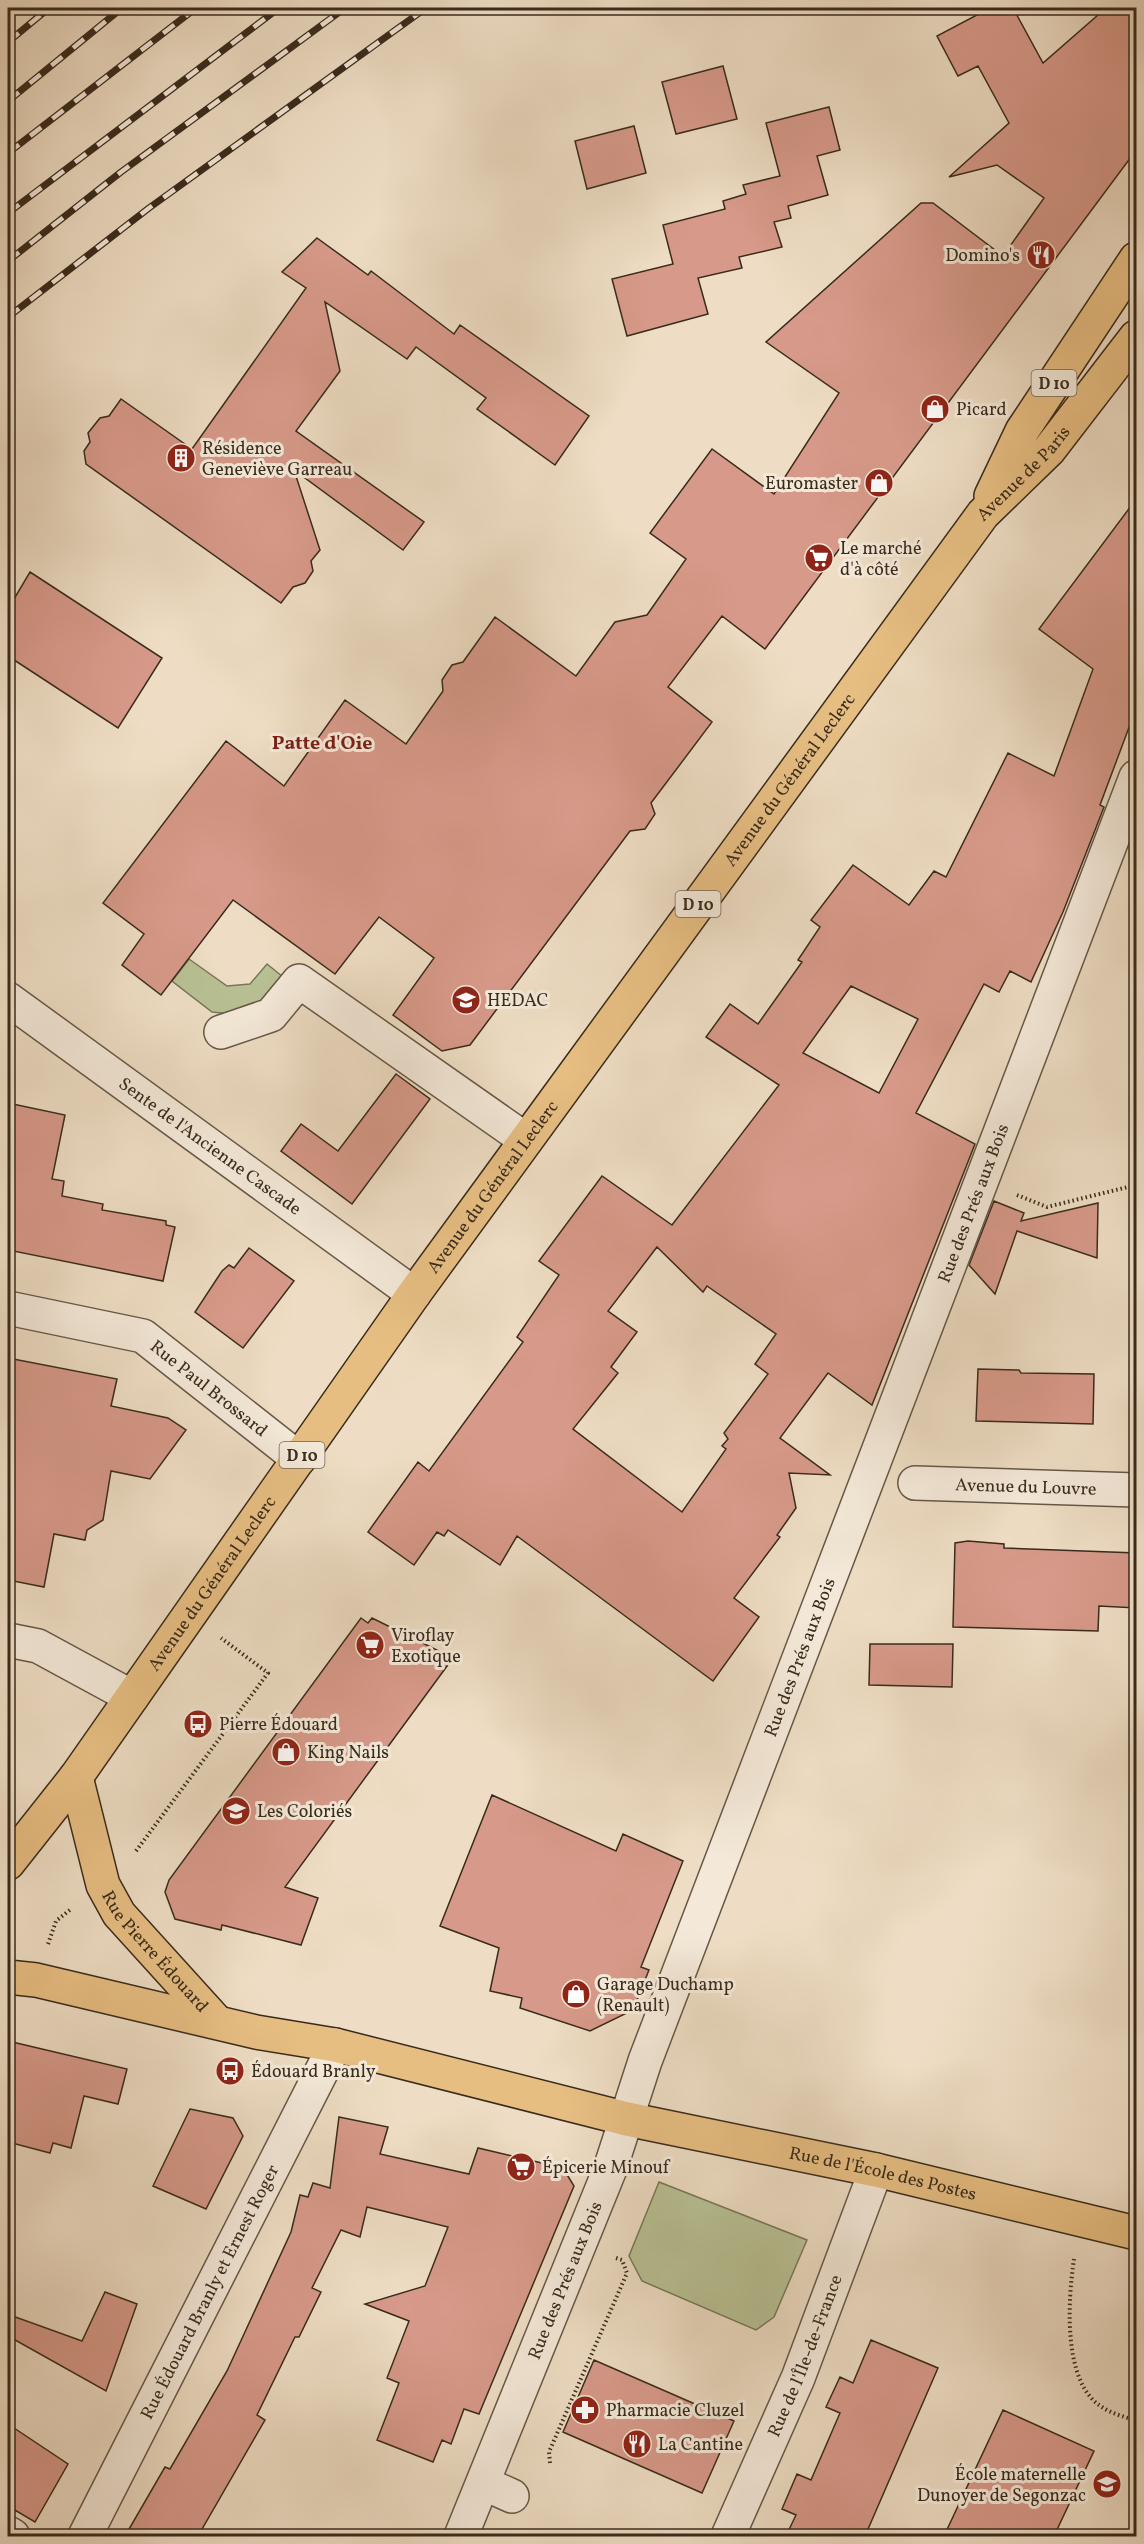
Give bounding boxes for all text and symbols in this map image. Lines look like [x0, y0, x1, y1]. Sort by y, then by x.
restaurant icon: Domino's [1025, 239, 1057, 271]
place label: Domino's [945, 244, 1020, 269]
road number: D 10 [1032, 370, 1076, 396]
shop icon: Picard [919, 393, 951, 425]
place label: Picard [956, 398, 1007, 423]
street label: Avenue de Paris [972, 421, 1077, 528]
place label: Résidence Geneviève Garreau [202, 437, 352, 483]
building icon: Résidence Geneviève Garreau [165, 442, 197, 474]
shop icon: Euromaster [863, 467, 895, 499]
place label: Euromaster [765, 472, 858, 497]
place label: Le marché d'à côté [840, 537, 922, 583]
supermarket icon: Le marché d'à côté [803, 542, 835, 574]
street label: Avenue du Général Leclerc [719, 689, 862, 872]
district label: Patte d'Oie [272, 730, 372, 758]
road number: D 10 [676, 891, 720, 917]
school or university icon: HEDAC [450, 984, 482, 1016]
place label: HEDAC [487, 989, 548, 1014]
street label: Sente de l'Ancienne Cascade [113, 1072, 306, 1222]
street label: Avenue du Général Leclerc [422, 1096, 565, 1279]
street label: Rue des Prés aux Bois [933, 1121, 1016, 1287]
street label: Rue Paul Brossard [144, 1335, 272, 1444]
road number: D 10 [280, 1442, 324, 1468]
street label: Avenue du Louvre [955, 1473, 1097, 1503]
street label: Avenue du Général Leclerc [143, 1492, 283, 1677]
street label: Rue des Prés aux Bois [759, 1574, 843, 1741]
place label: Viroflay Exotique [391, 1624, 461, 1670]
supermarket icon: Viroflay Exotique [354, 1629, 386, 1661]
bus stop icon: Pierre Édouard [182, 1708, 214, 1740]
place label: Pierre Édouard [219, 1713, 338, 1738]
shop icon: King Nails [270, 1736, 302, 1768]
place label: King Nails [307, 1741, 389, 1766]
school or university icon: Les Coloriés [220, 1795, 252, 1827]
place label: Les Coloriés [257, 1800, 352, 1825]
street label: Rue Pierre Édouard [95, 1887, 213, 2019]
place label: Garage Duchamp (Renault) [597, 1973, 734, 2019]
shop icon: Garage Duchamp (Renault) [560, 1978, 592, 2010]
bus stop icon: Édouard Branly [214, 2055, 246, 2087]
place label: Édouard Branly [251, 2060, 376, 2085]
street label: Rue de l'École des Postes [787, 2141, 979, 2208]
supermarket icon: Épicerie Minouf [505, 2151, 537, 2183]
place label: Épicerie Minouf [542, 2156, 671, 2181]
street label: Rue Édouard Branly et Ernest Roger [135, 2160, 286, 2424]
street label: Rue des Prés aux Bois [523, 2198, 610, 2364]
street label: Rue de l'Île-de-France [762, 2272, 850, 2441]
pharmacy icon: Pharmacie Cluzel [569, 2394, 601, 2426]
place label: Pharmacie Cluzel [606, 2399, 744, 2424]
restaurant icon: La Cantine [621, 2428, 653, 2460]
place label: La Cantine [658, 2433, 743, 2458]
place label: École maternelle Dunoyer de Segonzac [917, 2463, 1086, 2509]
school or university icon: École maternelle Dunoyer de Segonzac [1091, 2468, 1123, 2500]

